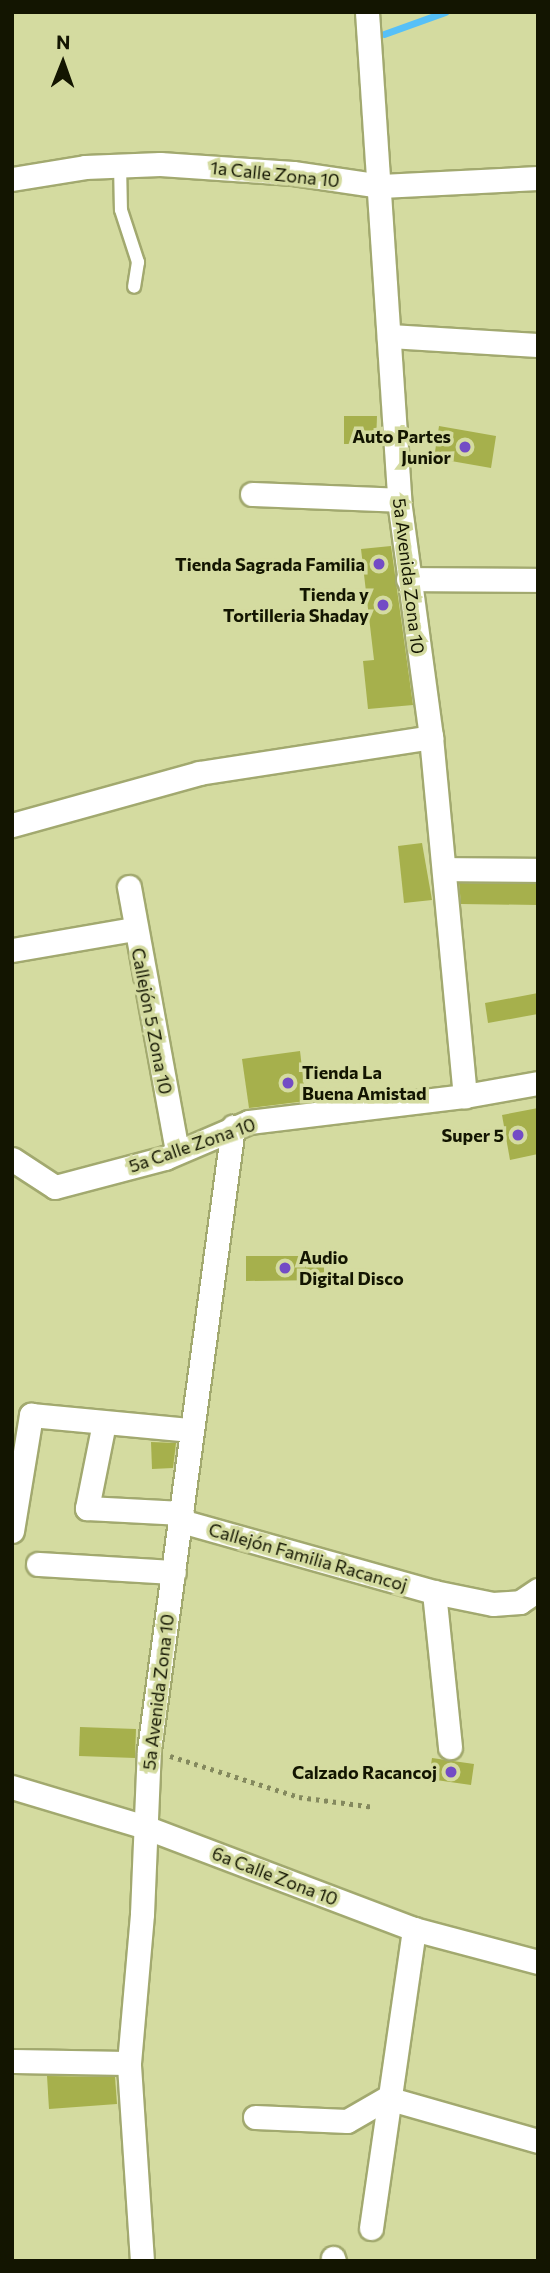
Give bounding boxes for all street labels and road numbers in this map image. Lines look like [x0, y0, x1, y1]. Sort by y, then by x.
street label: 1a Calle Zona 10 [209, 156, 341, 192]
street label: 5a Avenida Zona 10 [389, 497, 429, 655]
street label: Callejón 5 Zona 10 [127, 946, 177, 1096]
street label: 5a Calle Zona 10 [126, 1113, 258, 1177]
street label: Callejón Familia Racancoj [206, 1518, 410, 1596]
street label: 5a Avenida Zona 10 [138, 1613, 178, 1771]
street label: 6a Calle Zona 10 [209, 1842, 341, 1910]

